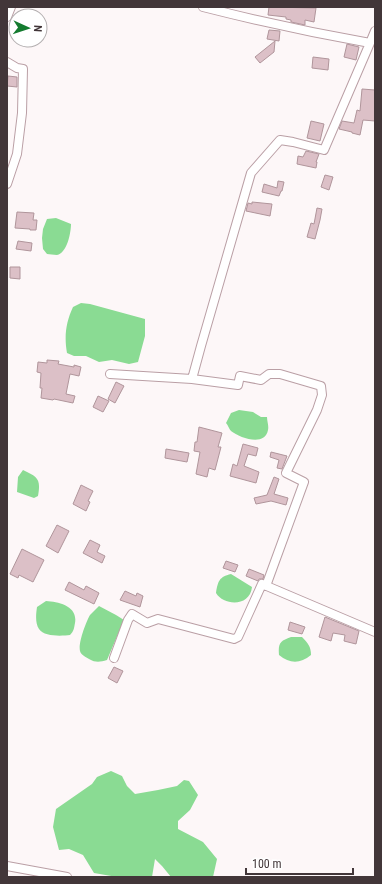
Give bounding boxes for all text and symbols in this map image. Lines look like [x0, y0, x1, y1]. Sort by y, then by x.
north arrow [8, 8, 48, 48]
text: N [31, 25, 44, 32]
scale bar [246, 850, 353, 876]
text: 100 m [252, 857, 282, 871]

